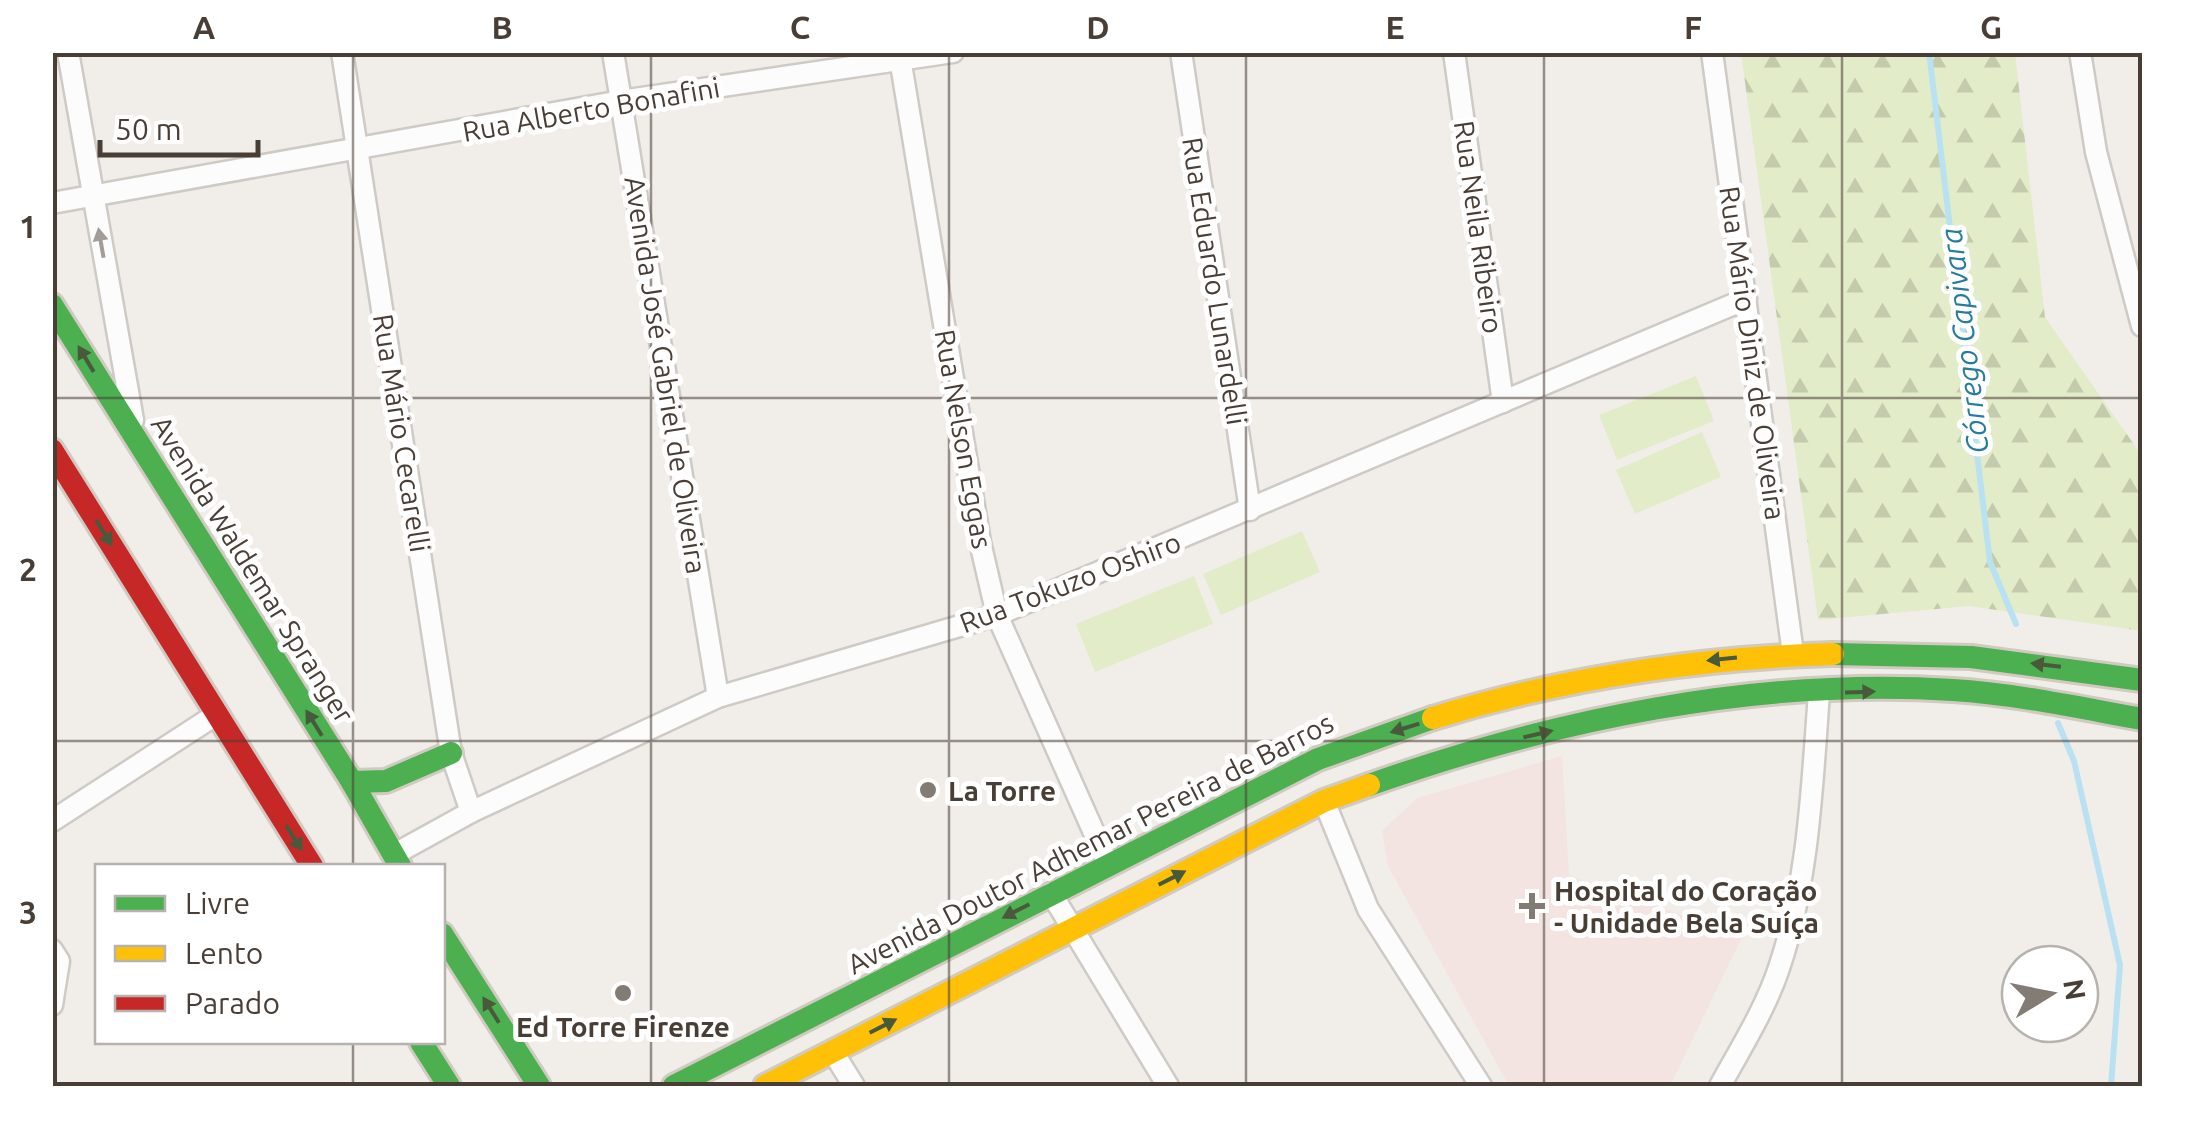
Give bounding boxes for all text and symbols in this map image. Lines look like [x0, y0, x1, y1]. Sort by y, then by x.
text: A [193, 9, 216, 45]
text: B [491, 9, 513, 45]
text: C [790, 9, 810, 45]
text: D [1086, 9, 1110, 45]
text: E [1385, 9, 1405, 45]
text: F [1684, 9, 1702, 45]
text: G [1980, 9, 2002, 45]
street label: Rua Alberto Bonafini [460, 71, 722, 147]
scale bar [100, 95, 258, 157]
text: 50 m [115, 112, 182, 146]
street label: Rua Neila Ribeiro [1449, 119, 1509, 335]
street label: Rua Eduardo Lunardelli [1177, 135, 1253, 427]
street label: Avenida José Gabriel de Oliveira [619, 174, 713, 576]
street label: Rua Mário Diniz de Oliveira [1714, 184, 1792, 522]
text: 1 [19, 208, 37, 244]
one-way arrow [93, 226, 108, 258]
water label: Córrego Capivara [1933, 226, 1995, 456]
street label: Rua Mário Cecarelli [368, 312, 436, 554]
street label: Rua Nelson Eggas [929, 327, 999, 551]
one-way arrow [78, 345, 95, 373]
street label: Avenida Waldemar Spranger [146, 410, 361, 728]
one-way arrow [94, 519, 113, 546]
street label: Rua Tokuzo Oshiro [955, 526, 1185, 638]
text: 2 [19, 551, 37, 587]
one-way arrow [1706, 652, 1737, 668]
one-way arrow [2030, 657, 2062, 673]
one-way arrow [1844, 683, 1876, 699]
street label: Avenida Doutor Adhemar Pereira de Barros [842, 706, 1338, 980]
one-way arrow [306, 709, 324, 736]
one-way arrow [1390, 721, 1420, 736]
one-way arrow [1523, 726, 1554, 741]
place label: La Torre [948, 775, 1056, 806]
marker: La Torre [917, 779, 939, 801]
one-way arrow [285, 824, 303, 852]
legend [95, 864, 445, 1044]
one-way arrow [1158, 870, 1187, 887]
place label: Hospital do Coração - Unidade Bela Suíça [1554, 875, 1819, 939]
text: Livre [185, 886, 250, 920]
marker: Hospital do Coração - Unidade Bela Suíça [1519, 893, 1545, 919]
text: 3 [19, 894, 37, 930]
one-way arrow [1002, 902, 1031, 919]
text: Lento [185, 936, 263, 970]
north arrow [2000, 944, 2100, 1044]
text: N [2058, 977, 2092, 1003]
marker: Ed Torre Firenze [612, 982, 634, 1004]
text: Parado [185, 986, 280, 1020]
one-way arrow [482, 996, 500, 1024]
place label: Ed Torre Firenze [516, 1011, 730, 1042]
one-way arrow [868, 1018, 897, 1035]

